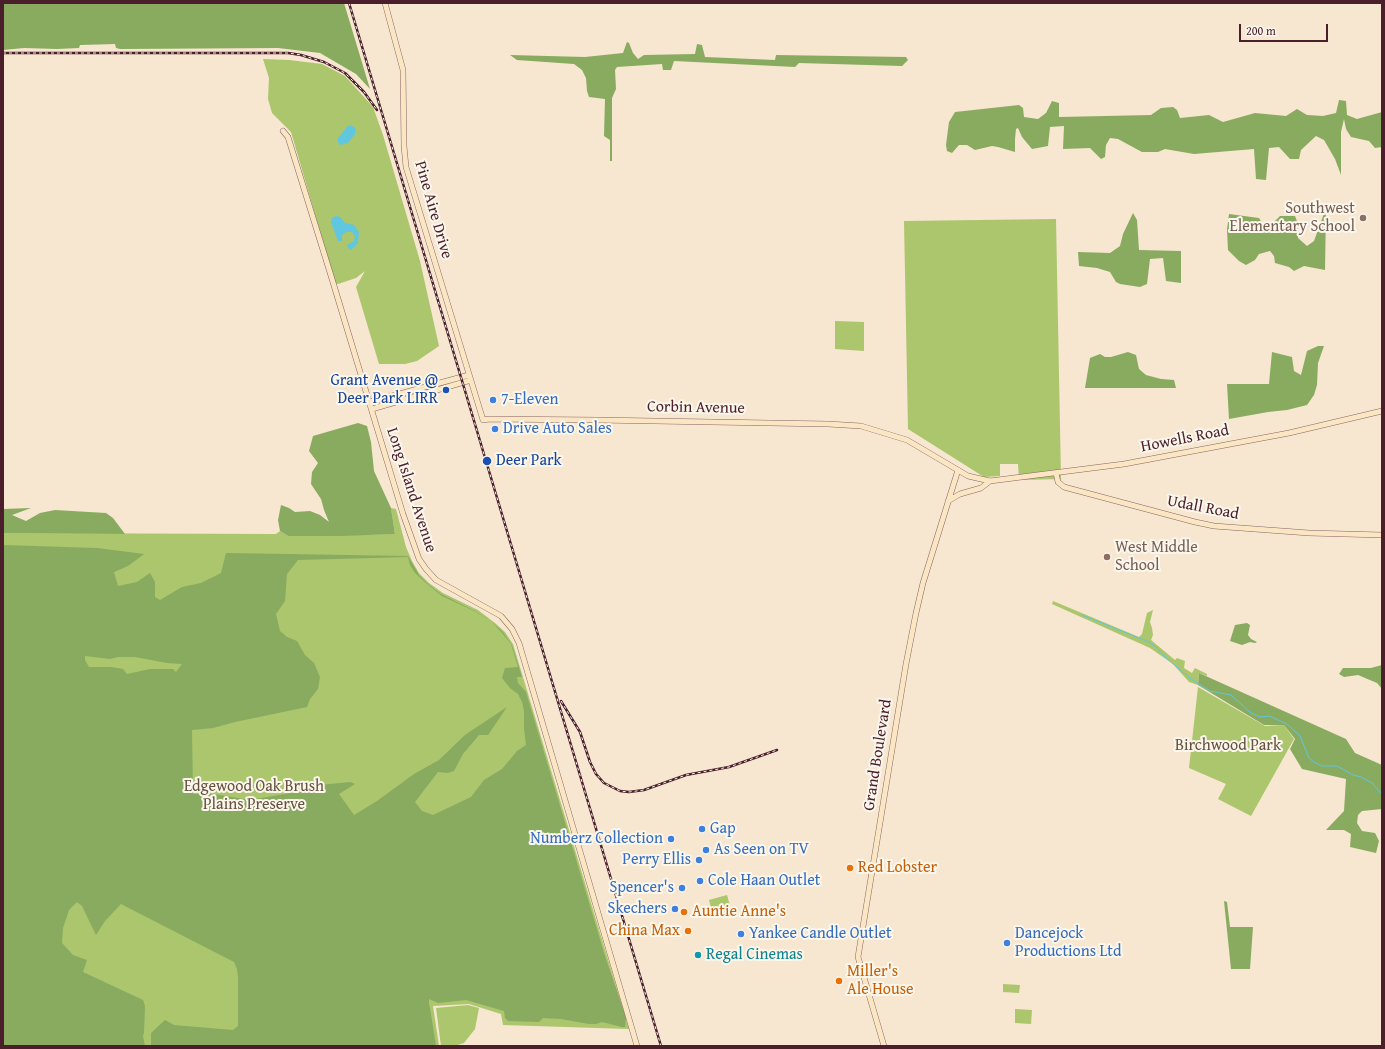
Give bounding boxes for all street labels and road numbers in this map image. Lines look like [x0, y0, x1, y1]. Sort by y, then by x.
street label: Pine Aire Drive [410, 159, 456, 261]
street label: Corbin Avenue [647, 398, 745, 418]
street label: Howells Road [1139, 421, 1231, 457]
street label: Long Island Avenue [382, 425, 440, 555]
street label: Udall Road [1166, 492, 1240, 524]
street label: Grand Boulevard [860, 698, 896, 812]

